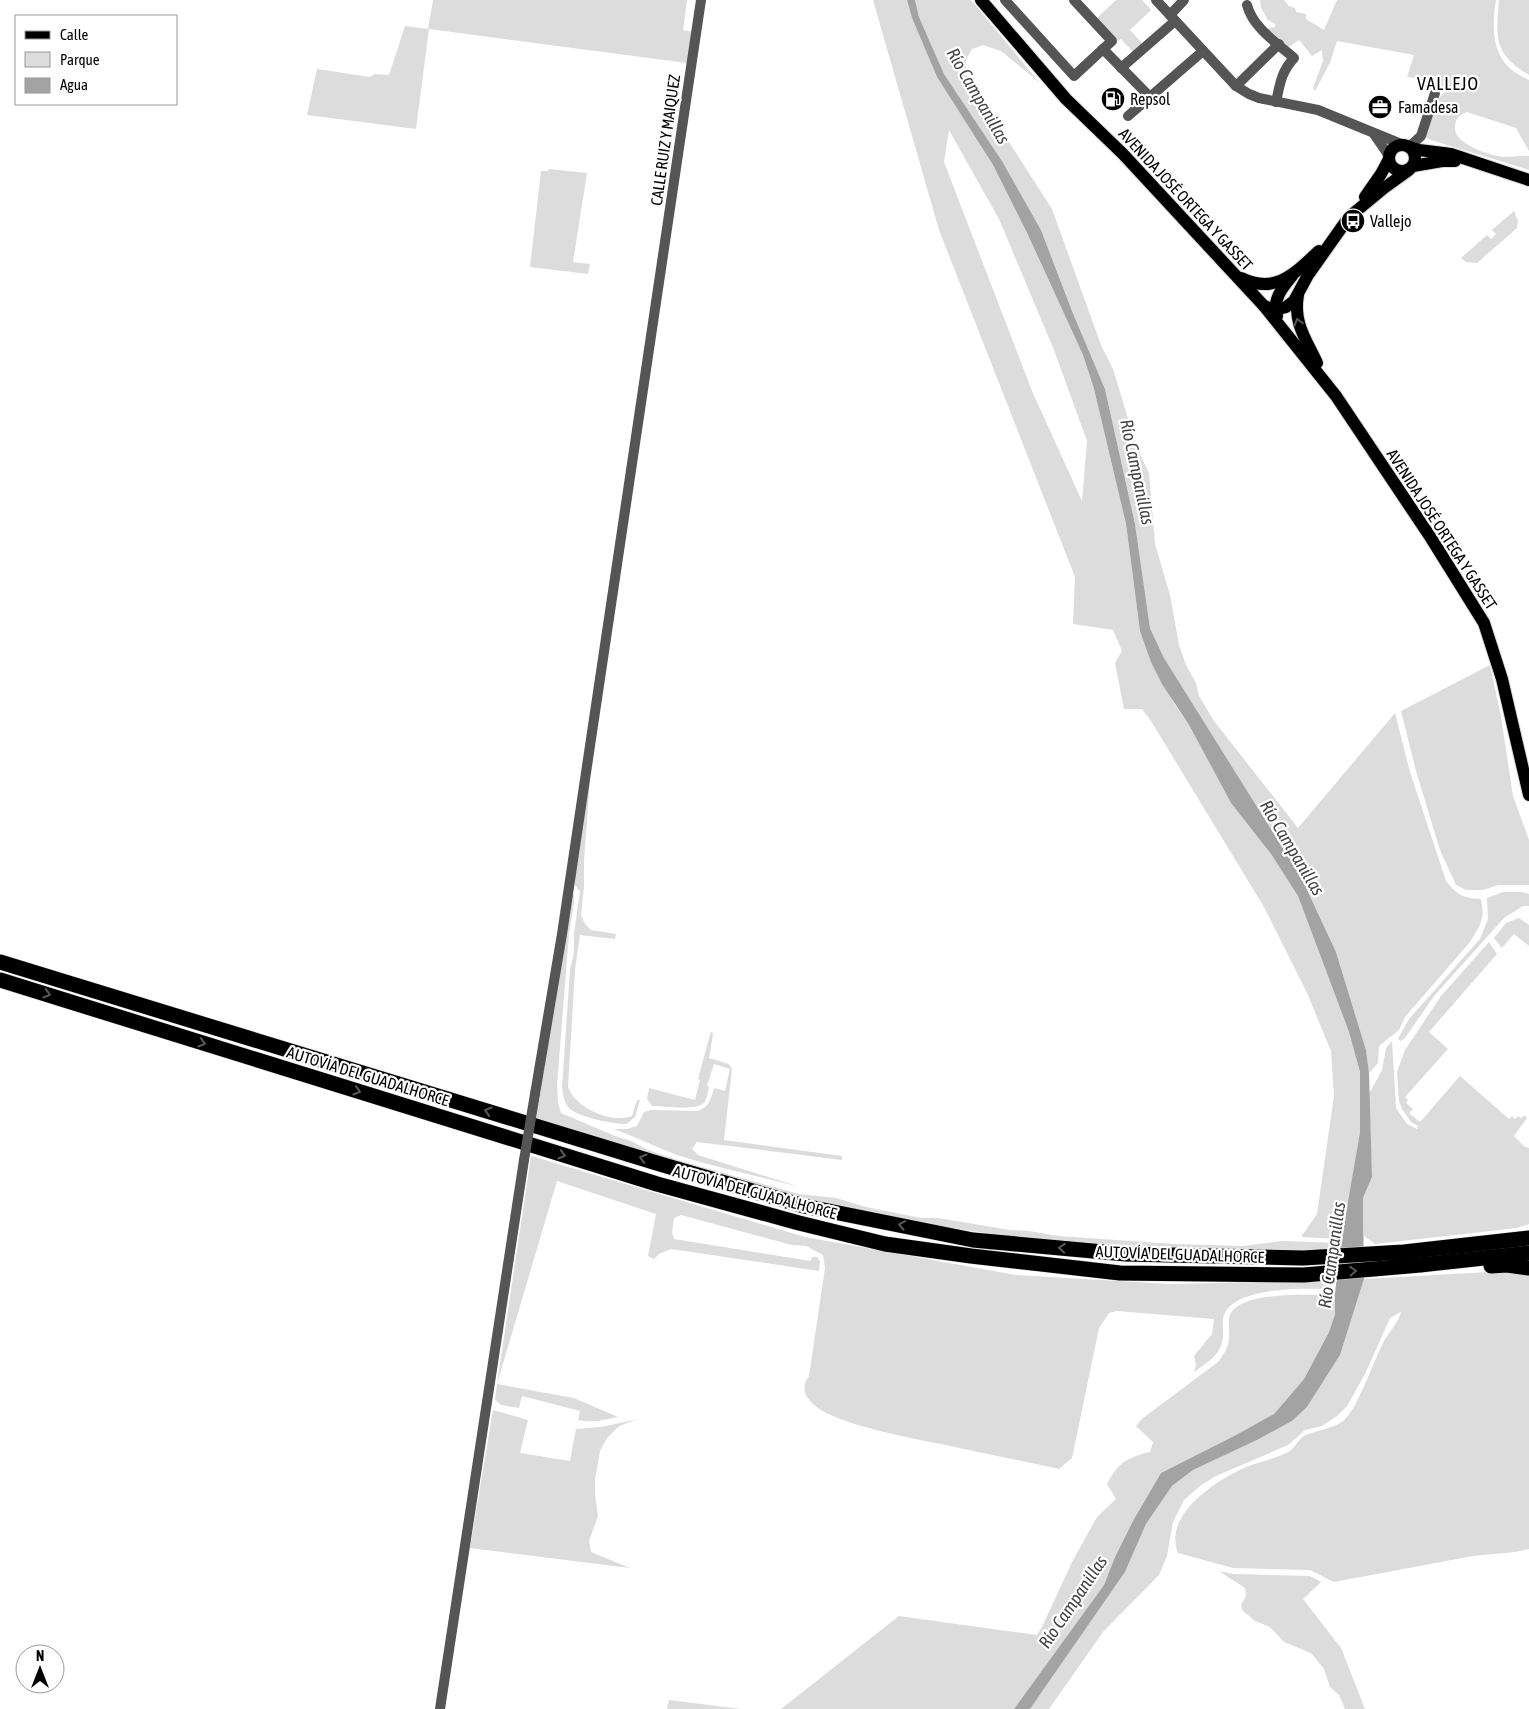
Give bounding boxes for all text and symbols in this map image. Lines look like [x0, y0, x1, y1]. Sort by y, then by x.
legend [15, 15, 178, 105]
text: Calle [60, 26, 89, 43]
water label: Río Campanillas [943, 44, 1014, 147]
text: Parque [60, 51, 100, 68]
street label: CALLE RUIZ Y MAIQUEZ [647, 73, 683, 207]
district label: VALLEJO [1417, 73, 1479, 94]
text: Agua [60, 76, 88, 93]
fuel station icon: Repsol [1100, 86, 1126, 112]
place label: Repsol [1130, 90, 1171, 109]
office icon: Famadesa [1367, 94, 1393, 120]
place label: Famadesa [1398, 98, 1458, 116]
street label: AVENIDA JOSÉ ORTEGA Y GASSET [1115, 124, 1257, 274]
bus stop icon: Vallejo [1340, 208, 1366, 234]
place label: Vallejo [1370, 212, 1412, 231]
one-way arrow [1294, 318, 1304, 326]
water label: Río Campanillas [1116, 417, 1159, 527]
street label: AVENIDA JOSÉ ORTEGA Y GASSET [1383, 445, 1501, 613]
water label: Río Campanillas [1256, 796, 1329, 899]
one-way arrow [42, 989, 50, 999]
one-way arrow [197, 1037, 205, 1047]
street label: AUTOVÍA DEL GUADALHORCE [285, 1043, 451, 1109]
one-way arrow [352, 1085, 361, 1095]
one-way arrow [484, 1106, 492, 1116]
one-way arrow [558, 1149, 566, 1159]
one-way arrow [639, 1154, 648, 1164]
street label: AUTOVÍA DEL GUADALHORCE [671, 1161, 839, 1223]
water label: Río Campanillas [1314, 1200, 1349, 1310]
one-way arrow [897, 1221, 906, 1231]
street label: AUTOVÍA DEL GUADALHORCE [1095, 1242, 1265, 1266]
one-way arrow [1058, 1243, 1066, 1254]
one-way arrow [1349, 1265, 1357, 1276]
water label: Río Campanillas [1034, 1551, 1111, 1652]
north arrow [15, 1644, 65, 1694]
text: N [36, 1648, 44, 1664]

